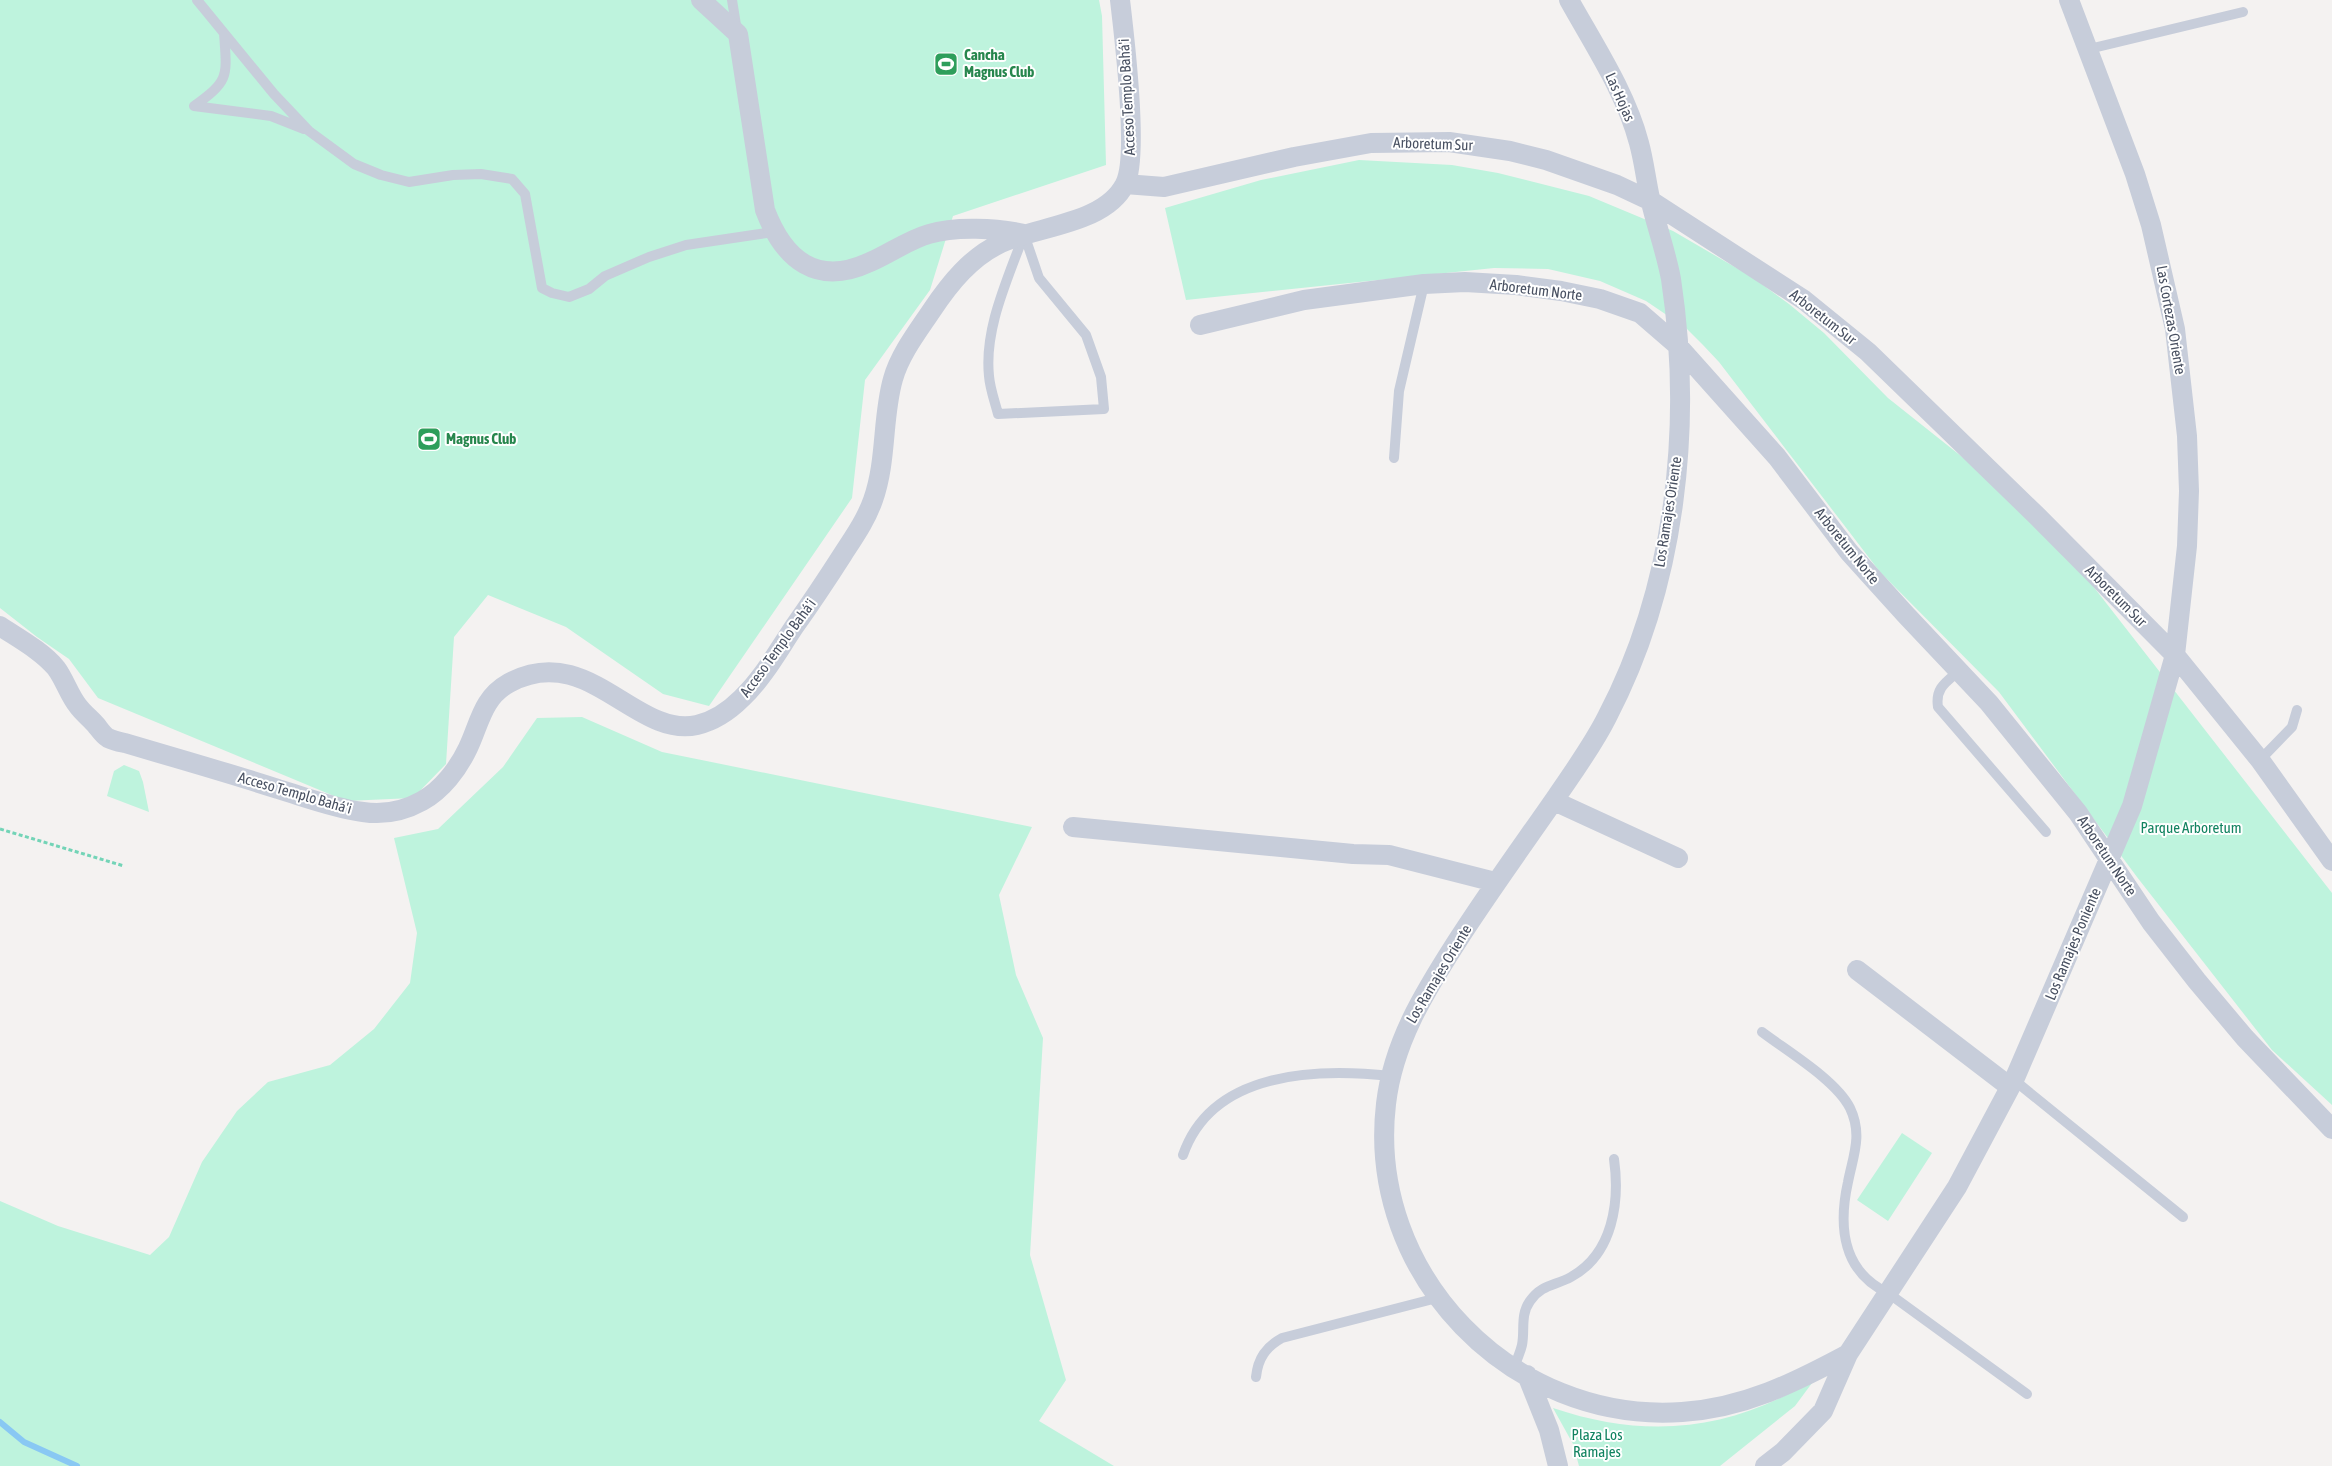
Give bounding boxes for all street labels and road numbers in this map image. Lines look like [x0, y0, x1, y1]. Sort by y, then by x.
street label: Acceso Templo Bahá'i [1115, 38, 1138, 156]
street label: Las Hojas [1602, 70, 1639, 124]
street label: Arboretum Sur [1393, 134, 1474, 153]
street label: Las Cortezas Oriente [2154, 264, 2189, 376]
street label: Arboretum Norte [1489, 275, 1583, 304]
street label: Arboretum Sur [1787, 285, 1860, 348]
street label: Los Ramajes Oriente [1650, 455, 1685, 568]
street label: Arboretum Norte [1812, 504, 1883, 587]
street label: Arboretum Sur [2082, 562, 2151, 630]
street label: Acceso Templo Bahá'i [736, 595, 819, 700]
street label: Acceso Templo Bahá'i [236, 768, 354, 817]
street label: Arboretum Norte [2074, 813, 2140, 899]
street label: Los Ramajes Poniente [2041, 885, 2104, 1002]
street label: Los Ramajes Oriente [1402, 921, 1475, 1026]

